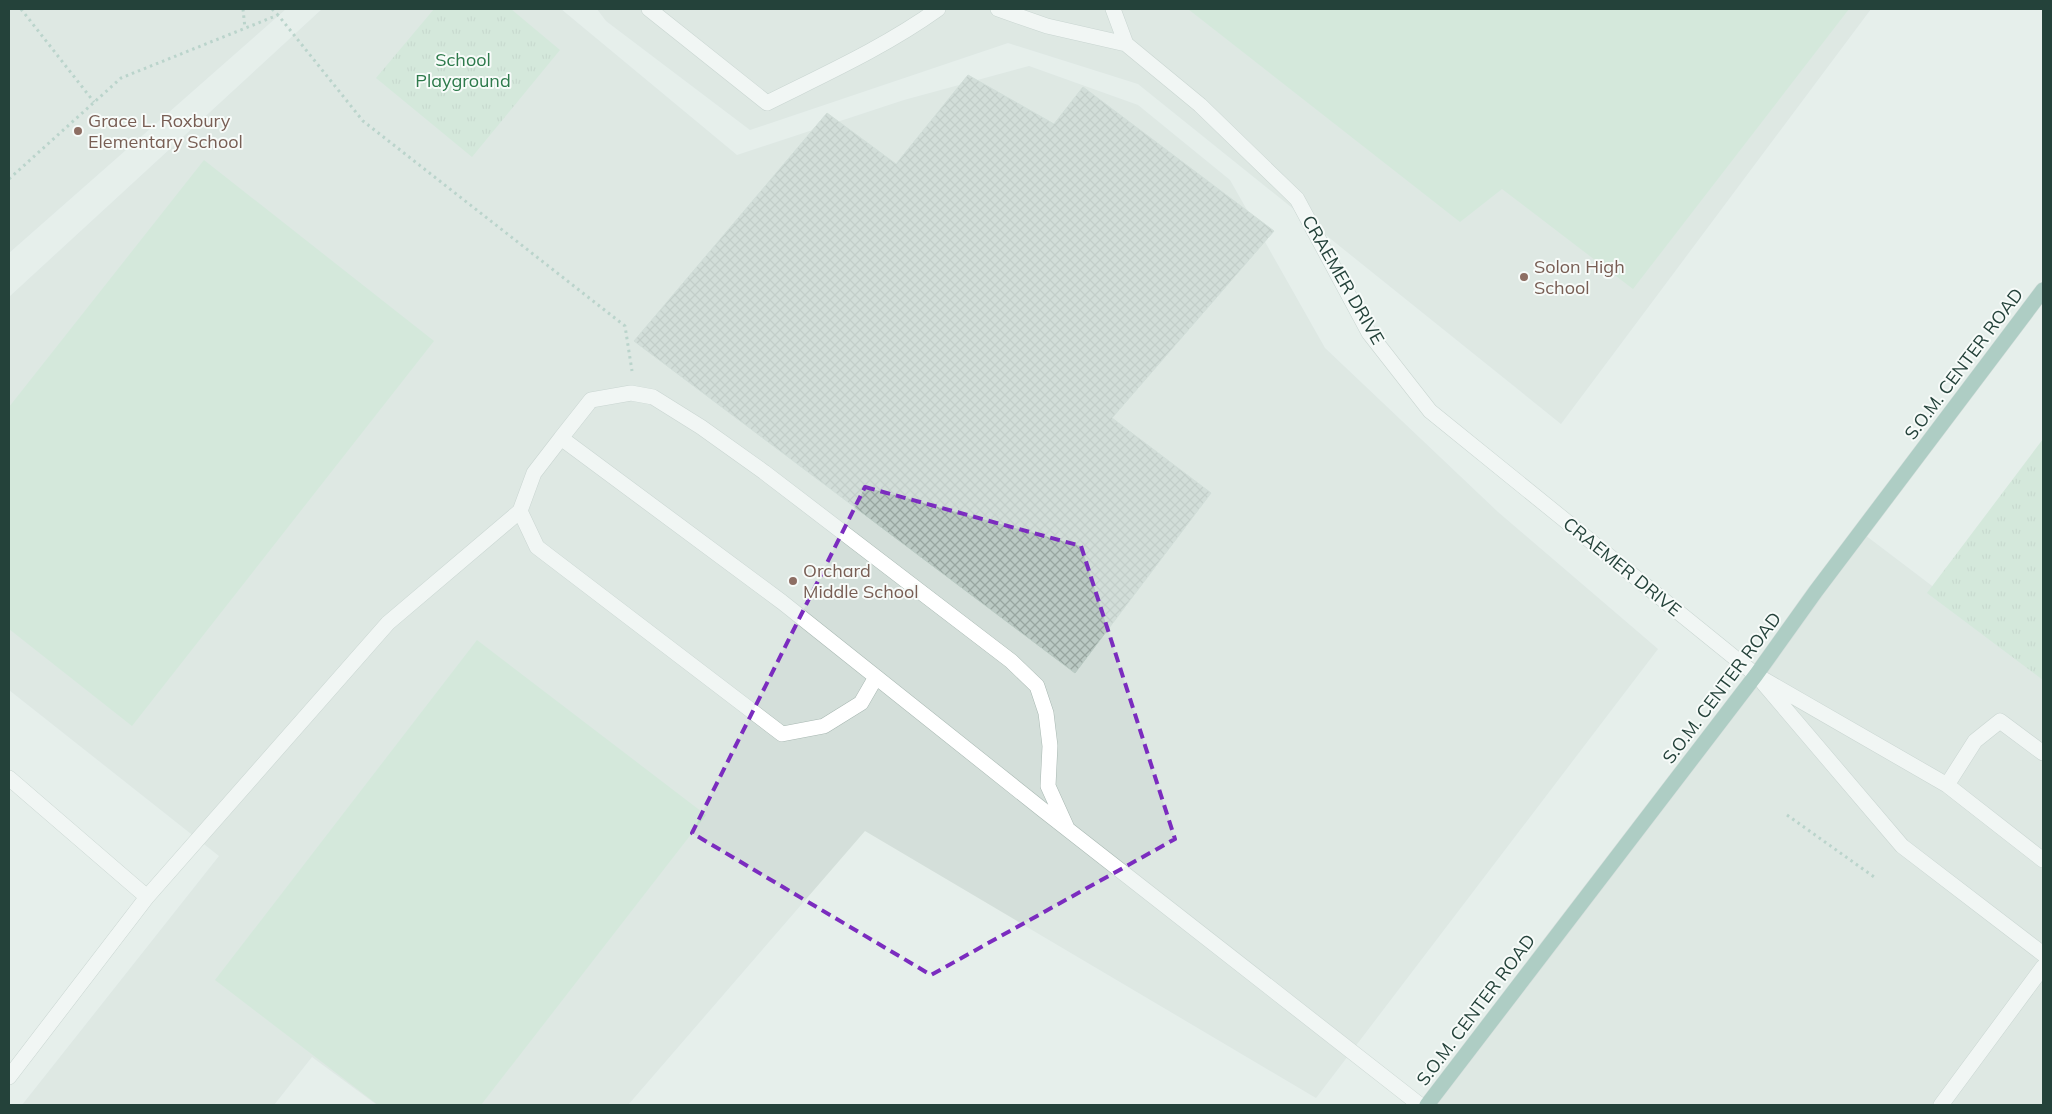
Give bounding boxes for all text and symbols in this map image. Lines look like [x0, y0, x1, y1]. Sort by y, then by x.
park label: School Playground [415, 48, 511, 92]
place label: Grace L. Roxbury Elementary School [88, 109, 243, 153]
marker: Grace L. Roxbury Elementary School [72, 125, 84, 137]
street label: CRAEMER DRIVE [1297, 211, 1390, 348]
place label: Solon High School [1534, 255, 1625, 299]
marker: Solon High School [1518, 271, 1530, 283]
street label: S.O.M. CENTER ROAD [1899, 283, 2028, 444]
street label: CRAEMER DRIVE [1559, 512, 1686, 621]
place label: Orchard Middle School [803, 559, 919, 603]
marker: Orchard Middle School [787, 575, 799, 587]
street label: S.O.M. CENTER ROAD [1657, 607, 1786, 768]
street label: S.O.M. CENTER ROAD [1411, 929, 1540, 1090]

